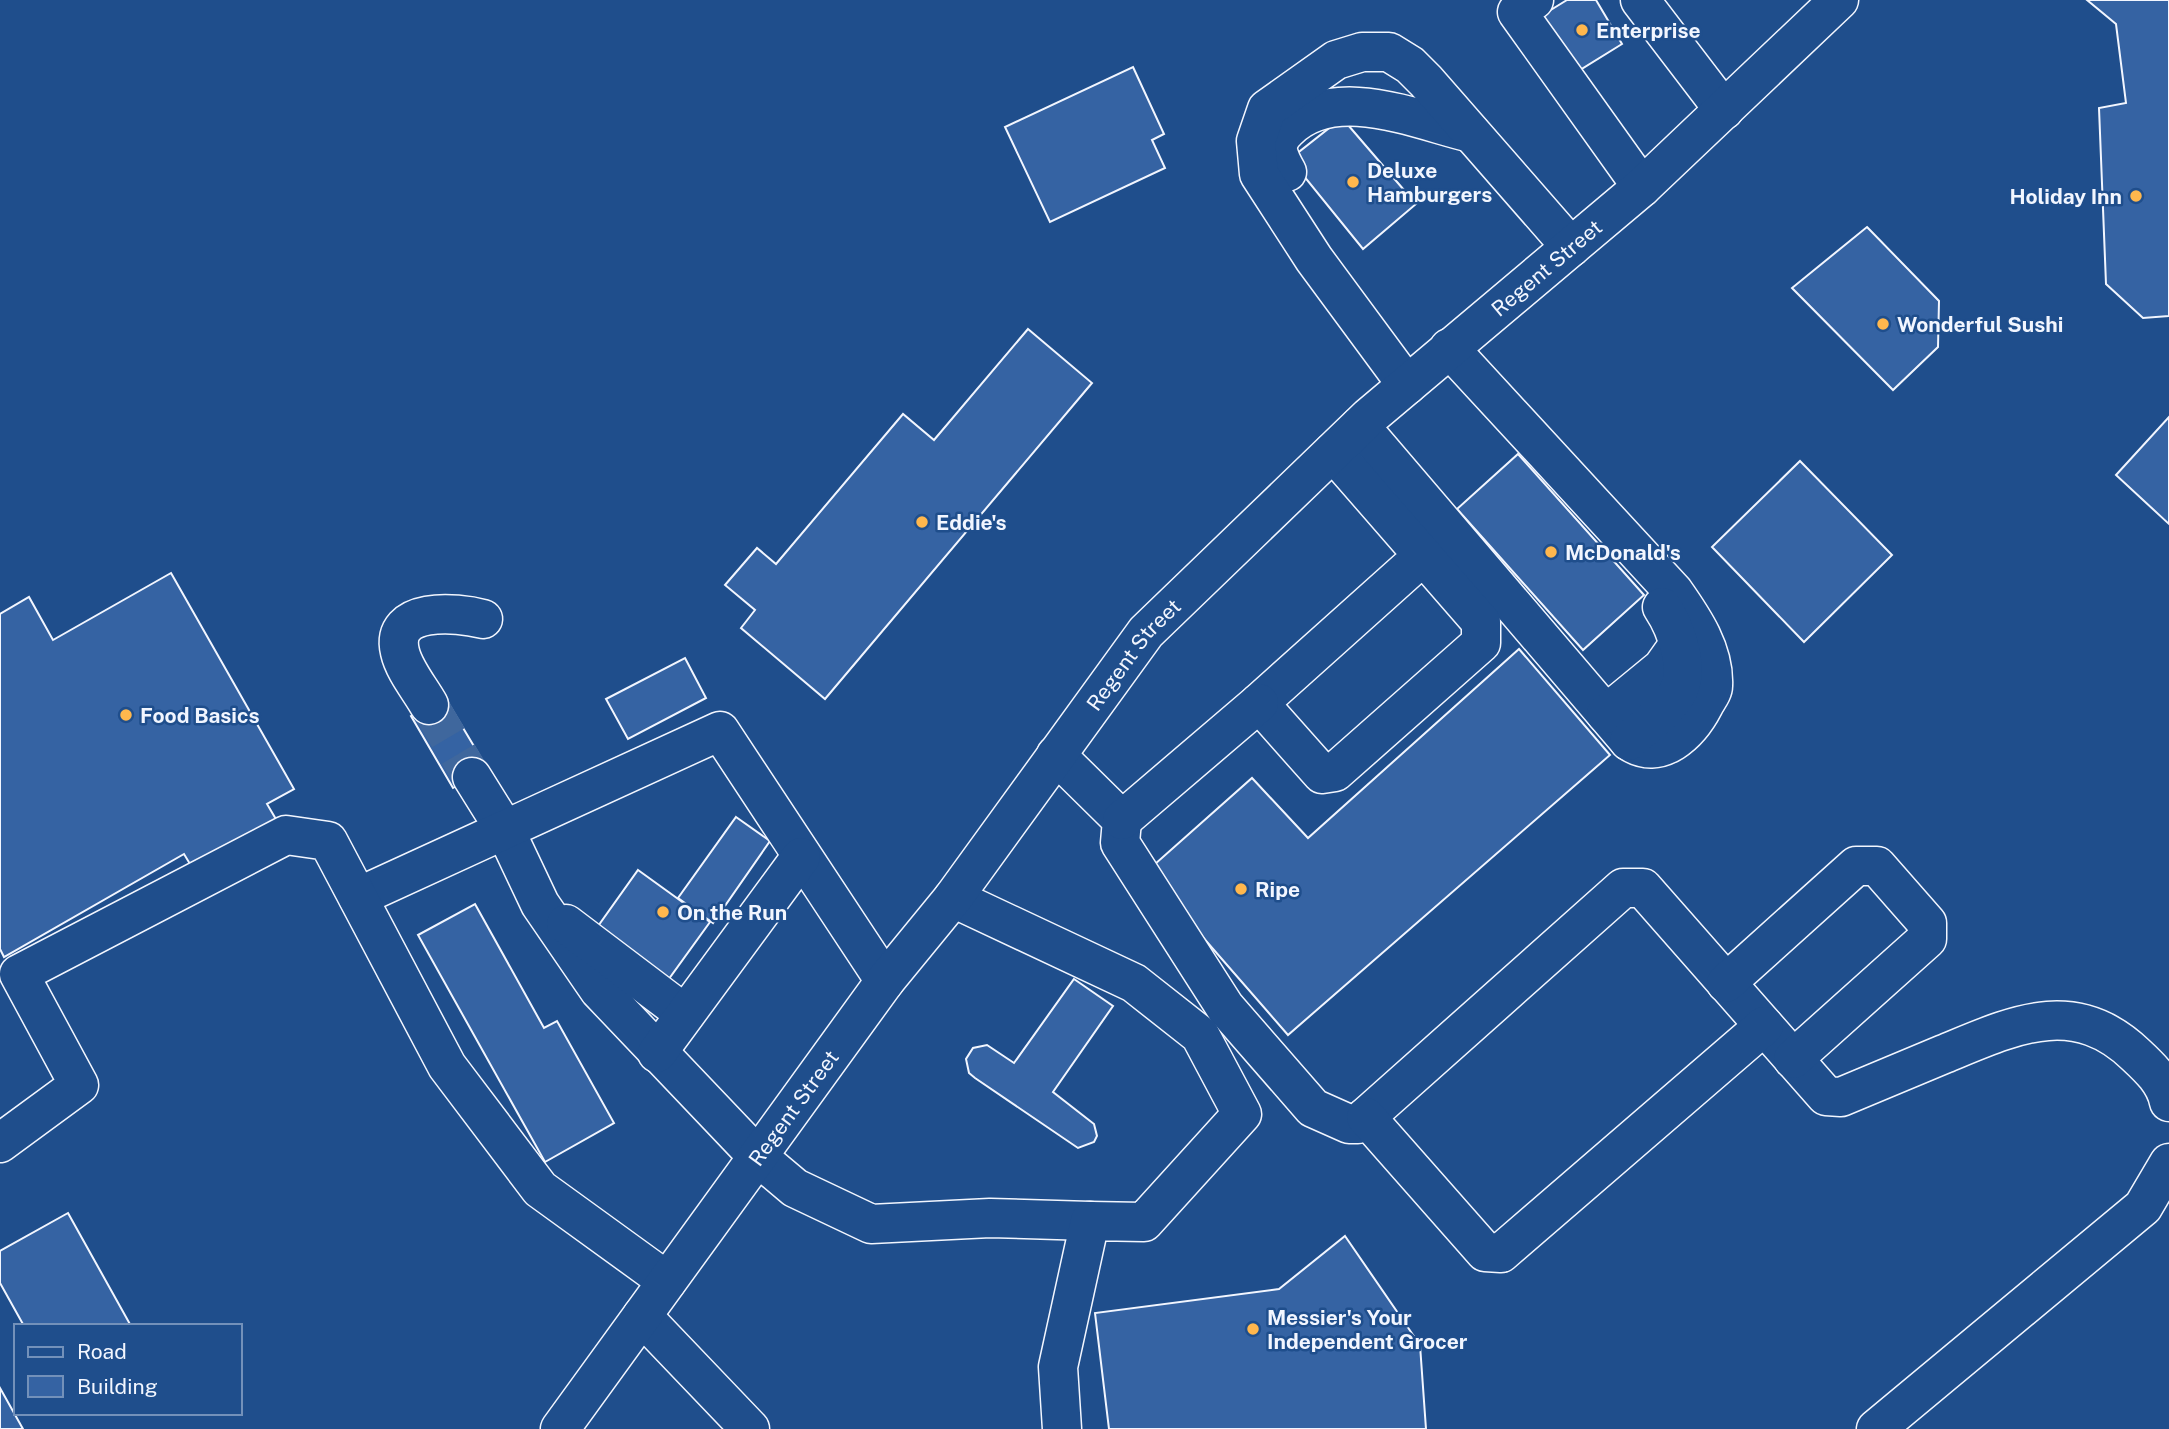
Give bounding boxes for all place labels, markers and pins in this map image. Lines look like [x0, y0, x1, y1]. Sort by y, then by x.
place label: Enterprise [1596, 18, 1701, 43]
marker: Enterprise [1574, 22, 1590, 38]
place label: Deluxe Hamburgers [1367, 158, 1492, 207]
marker: Deluxe Hamburgers [1345, 174, 1361, 190]
place label: Holiday Inn [2010, 184, 2122, 209]
marker: Holiday Inn [2128, 188, 2144, 204]
place label: Wonderful Sushi [1897, 312, 2063, 337]
marker: Wonderful Sushi [1875, 316, 1891, 332]
place label: Eddie's [936, 510, 1007, 535]
marker: Eddie's [914, 514, 930, 530]
place label: McDonald's [1565, 540, 1681, 565]
marker: McDonald's [1543, 544, 1559, 560]
place label: Food Basics [140, 703, 260, 728]
marker: Food Basics [118, 707, 134, 723]
place label: Ripe [1255, 877, 1300, 902]
marker: Ripe [1233, 881, 1249, 897]
place label: On the Run [677, 900, 787, 925]
marker: On the Run [655, 904, 671, 920]
place label: Messier's Your Independent Grocer [1267, 1305, 1468, 1354]
marker: Messier's Your Independent Grocer [1245, 1321, 1261, 1337]

